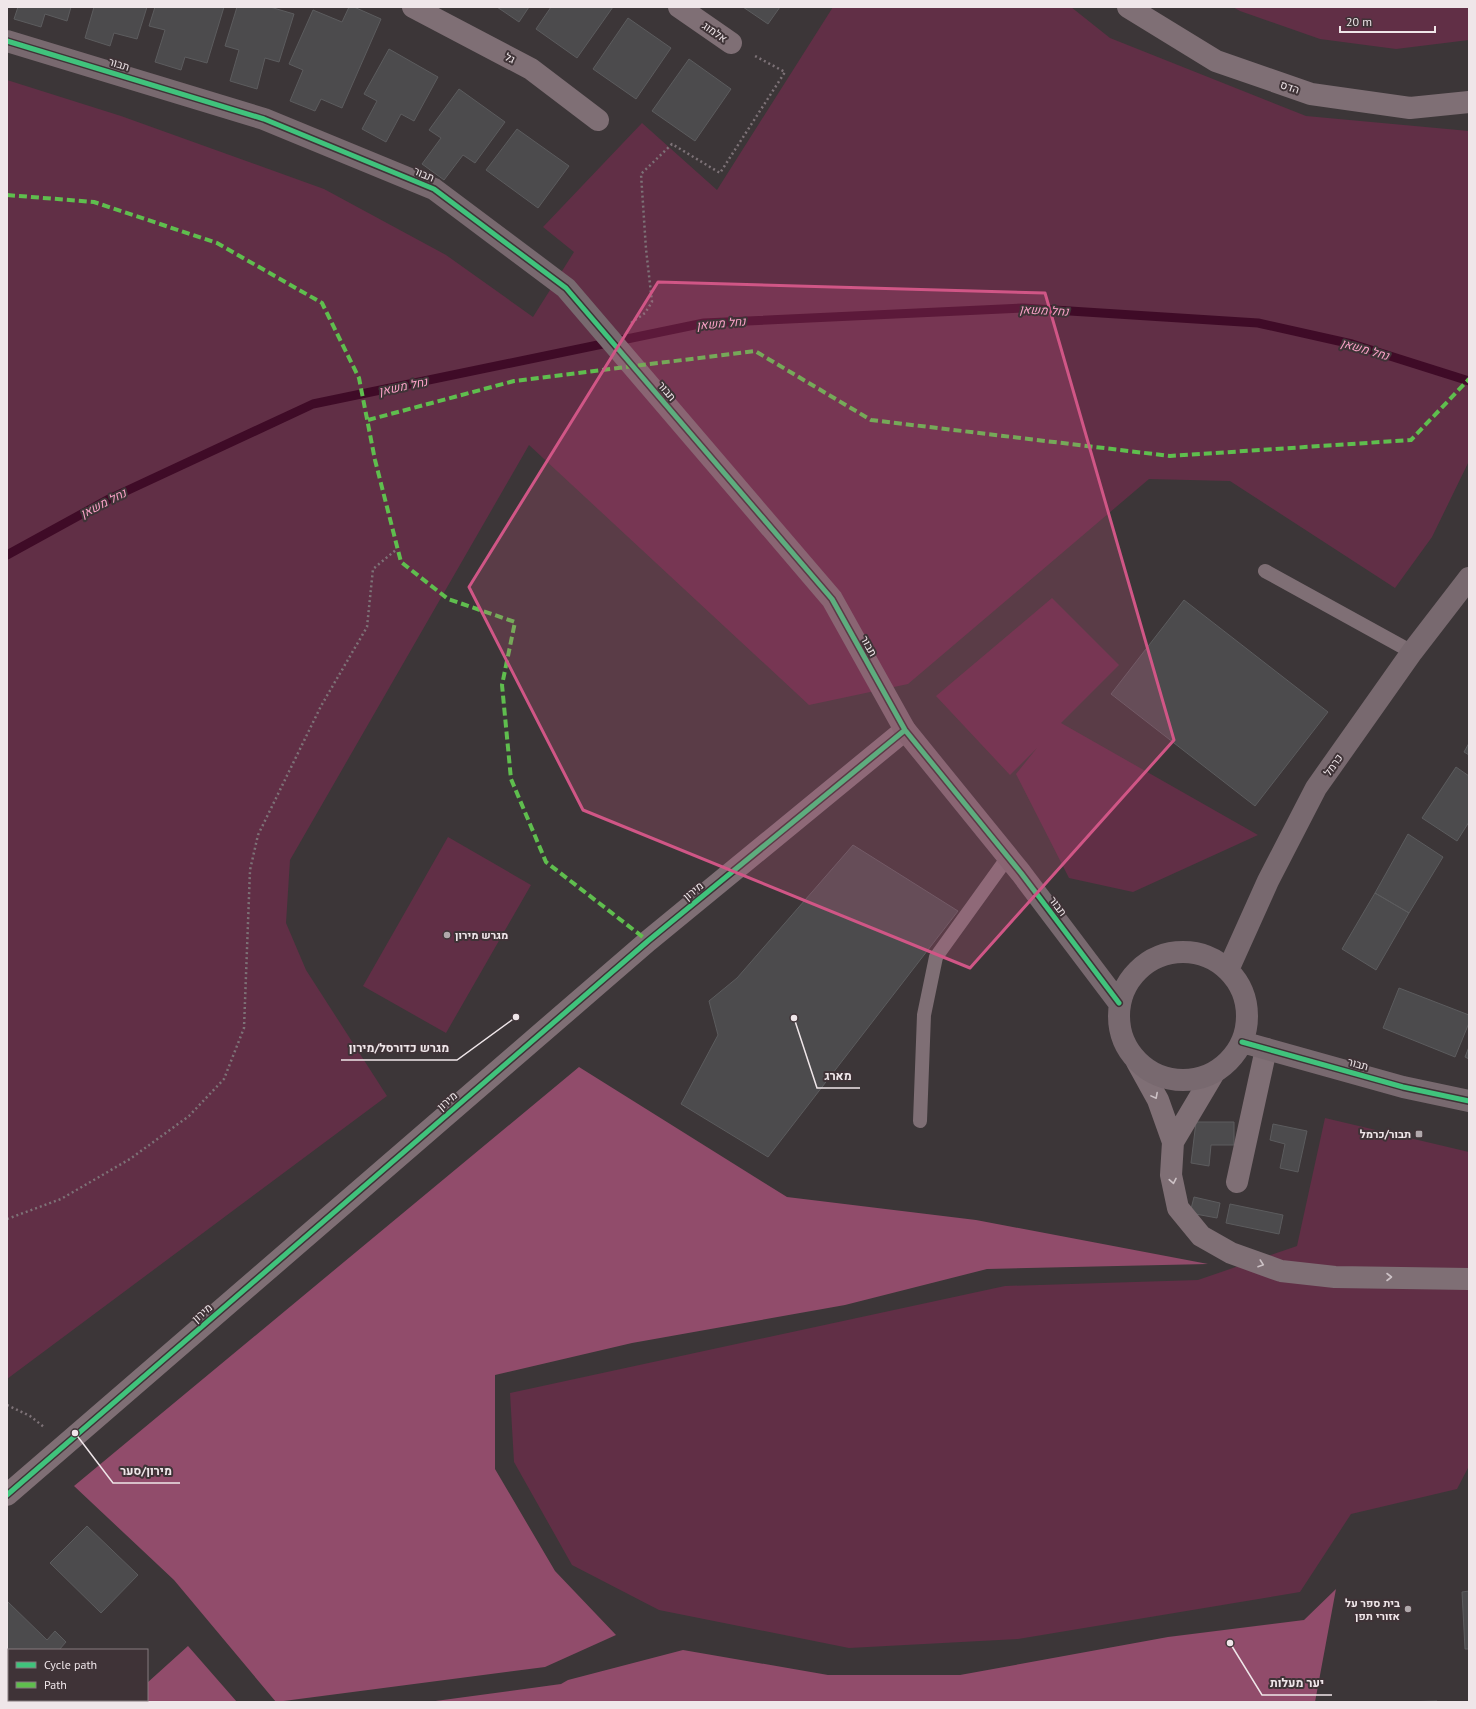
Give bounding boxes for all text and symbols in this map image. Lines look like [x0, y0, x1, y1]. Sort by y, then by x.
scale bar [1340, 8, 1435, 34]
text: 20 m [1346, 14, 1372, 29]
street label: אלמוג [700, 18, 730, 46]
street label: גל [502, 49, 518, 67]
street label: תבור [107, 54, 131, 74]
street label: הדס [1279, 77, 1301, 97]
street label: תבור [411, 163, 437, 185]
water label: נחל משאן [1019, 301, 1071, 319]
water label: נחל משאן [696, 313, 748, 333]
water label: נחל משאן [1339, 335, 1392, 363]
water label: נחל משאן [377, 373, 430, 398]
street label: תבור [655, 378, 679, 404]
water label: נחל משאן [78, 484, 130, 521]
street label: תבור [858, 633, 880, 659]
street label: כרמל [1320, 751, 1346, 779]
street label: מירון [680, 879, 706, 903]
street label: תבור [1046, 893, 1070, 919]
place label: מגרש מירון [455, 928, 508, 942]
marker: מגרש מירון [442, 930, 452, 940]
callout: מגרש כדורסל/מירון [341, 1036, 457, 1060]
text: מגרש כדורסל/מירון [349, 1040, 449, 1055]
street label: תבור [1346, 1054, 1370, 1074]
callout: מארג [817, 1064, 860, 1088]
text: מארג [824, 1068, 852, 1083]
street label: מירון [434, 1088, 460, 1114]
one-way arrow [1151, 1092, 1158, 1099]
place label: תבור/כרמל [1360, 1127, 1411, 1141]
marker: תבור/כרמל [1414, 1129, 1424, 1139]
one-way arrow [1168, 1178, 1176, 1184]
one-way arrow [1257, 1259, 1264, 1267]
one-way arrow [1386, 1273, 1392, 1281]
street label: מירון [189, 1300, 215, 1326]
callout: מירון/סער [113, 1459, 180, 1483]
text: מירון/סער [120, 1463, 172, 1478]
place label: בית ספר על אזורי תפן [1345, 1596, 1400, 1623]
marker: בית ספר על אזורי תפן [1403, 1604, 1413, 1614]
legend [8, 1649, 148, 1701]
text: Cycle path [44, 1657, 97, 1672]
callout: יער מעלות [1262, 1671, 1332, 1695]
text: יער מעלות [1270, 1675, 1324, 1690]
text: Path [44, 1677, 67, 1692]

